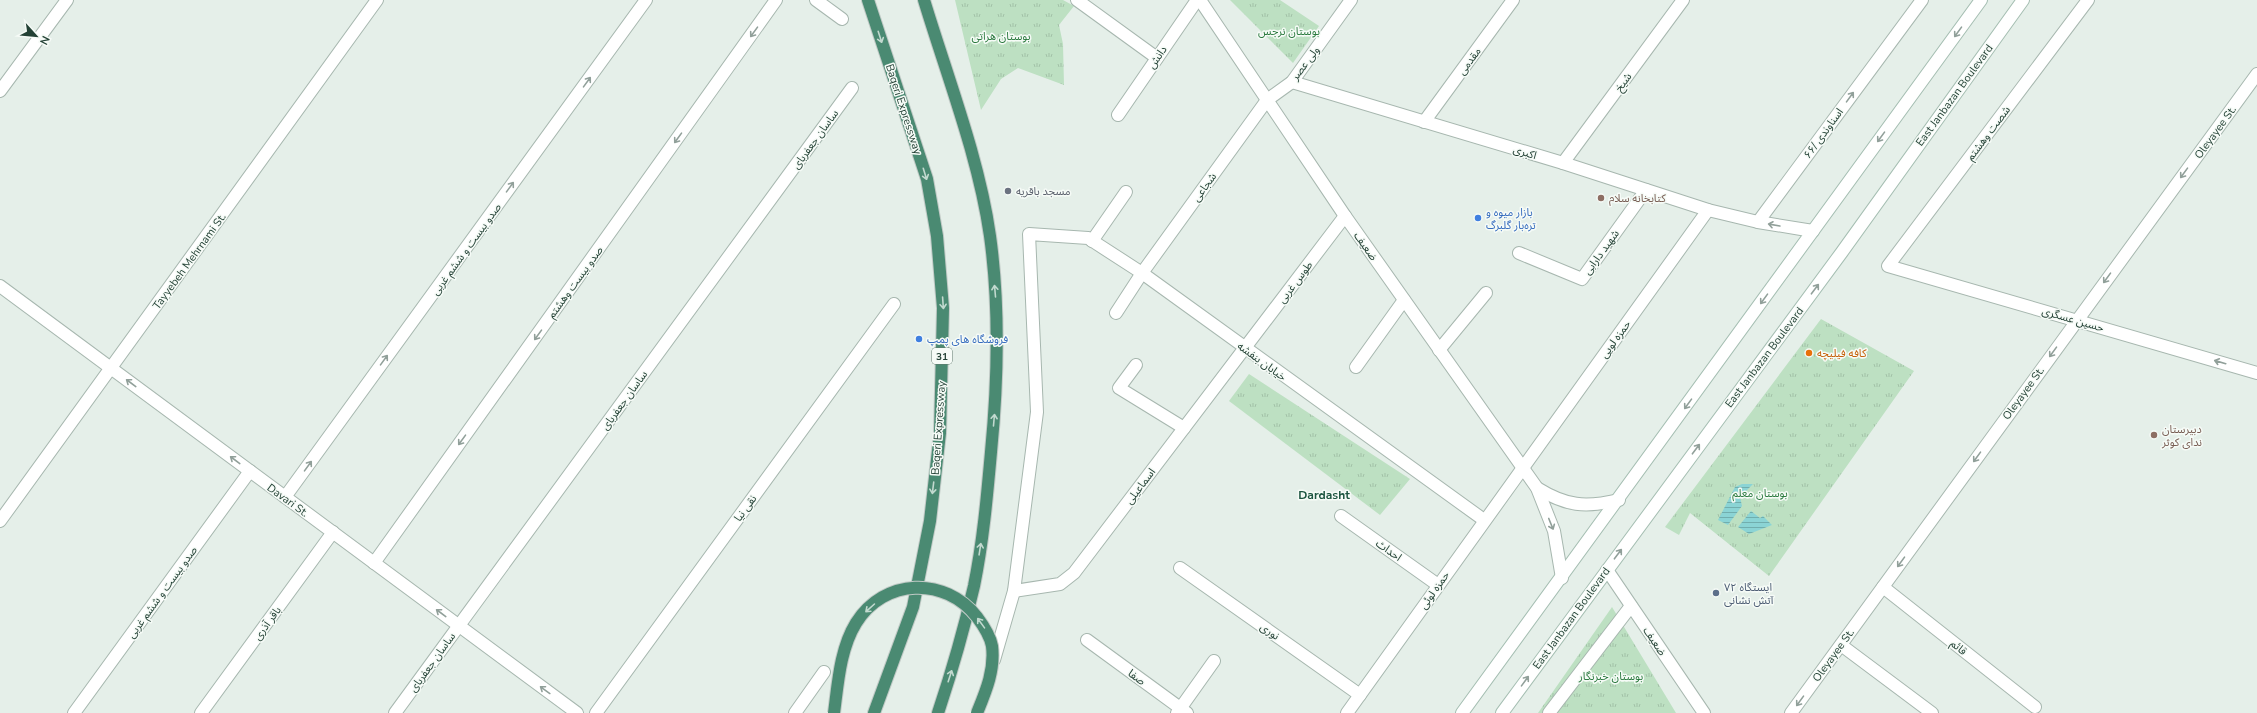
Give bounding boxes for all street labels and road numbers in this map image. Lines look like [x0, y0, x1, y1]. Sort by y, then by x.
street label: East Janbazan Boulevard [1912, 41, 1996, 149]
street label: دانش [1144, 43, 1171, 72]
street label: ولی عصر [1287, 43, 1323, 84]
street label: مقدمی [1454, 44, 1485, 78]
street label: Baqeri Expressway [882, 62, 925, 157]
street label: شیخ [1611, 70, 1636, 95]
street label: شصت وهشتم [1963, 103, 2015, 164]
street label: Oleyayee St. [2191, 103, 2240, 162]
street label: اسناوندی /۶۶ [1800, 105, 1847, 162]
street label: ساسان جعفربای [789, 106, 842, 172]
street label: اکبری [1511, 142, 1538, 163]
street label: شجاعی [1189, 169, 1220, 205]
street label: صدو بیست و ششم غربی [428, 200, 506, 299]
street label: Tayyebeh Mehrnami St. [149, 210, 229, 313]
street label: شهید دارابی [1580, 226, 1623, 278]
street label: ضعیف [1350, 229, 1381, 264]
street label: صدو بیست وهشتم [544, 243, 607, 322]
street label: طوس غربی [1275, 258, 1316, 307]
street label: حسین عسگری [2040, 303, 2106, 336]
street label: East Janbazan Boulevard [1722, 304, 1807, 411]
street label: حمزه لویی [1597, 317, 1635, 361]
street label: خیابان بنفشه [1234, 339, 1290, 385]
road number: 31 [932, 348, 952, 364]
street label: Oleyayee St. [1999, 364, 2048, 423]
street label: ساسان جعفربای [598, 367, 651, 433]
street label: Baqeri Expressway [928, 380, 949, 476]
street label: اسماعیلی [1122, 465, 1159, 508]
street label: Davari St. [264, 480, 311, 521]
street label: نقی نیا [731, 492, 760, 525]
street label: احداث [1373, 536, 1405, 565]
street label: صدو بیست و ششم غربی [124, 543, 202, 642]
street label: East Janbazan Boulevard [1529, 564, 1613, 672]
street label: حمزه لوئی [1416, 568, 1453, 612]
street label: باقر آذری [250, 603, 285, 643]
street label: نوری [1257, 619, 1282, 643]
street label: ضعیف [1639, 624, 1670, 659]
street label: Oleyayee St. [1809, 626, 1858, 685]
street label: ساسان جعفربای [406, 629, 459, 695]
street label: قائم [1947, 636, 1970, 659]
street label: صفا [1125, 666, 1149, 689]

